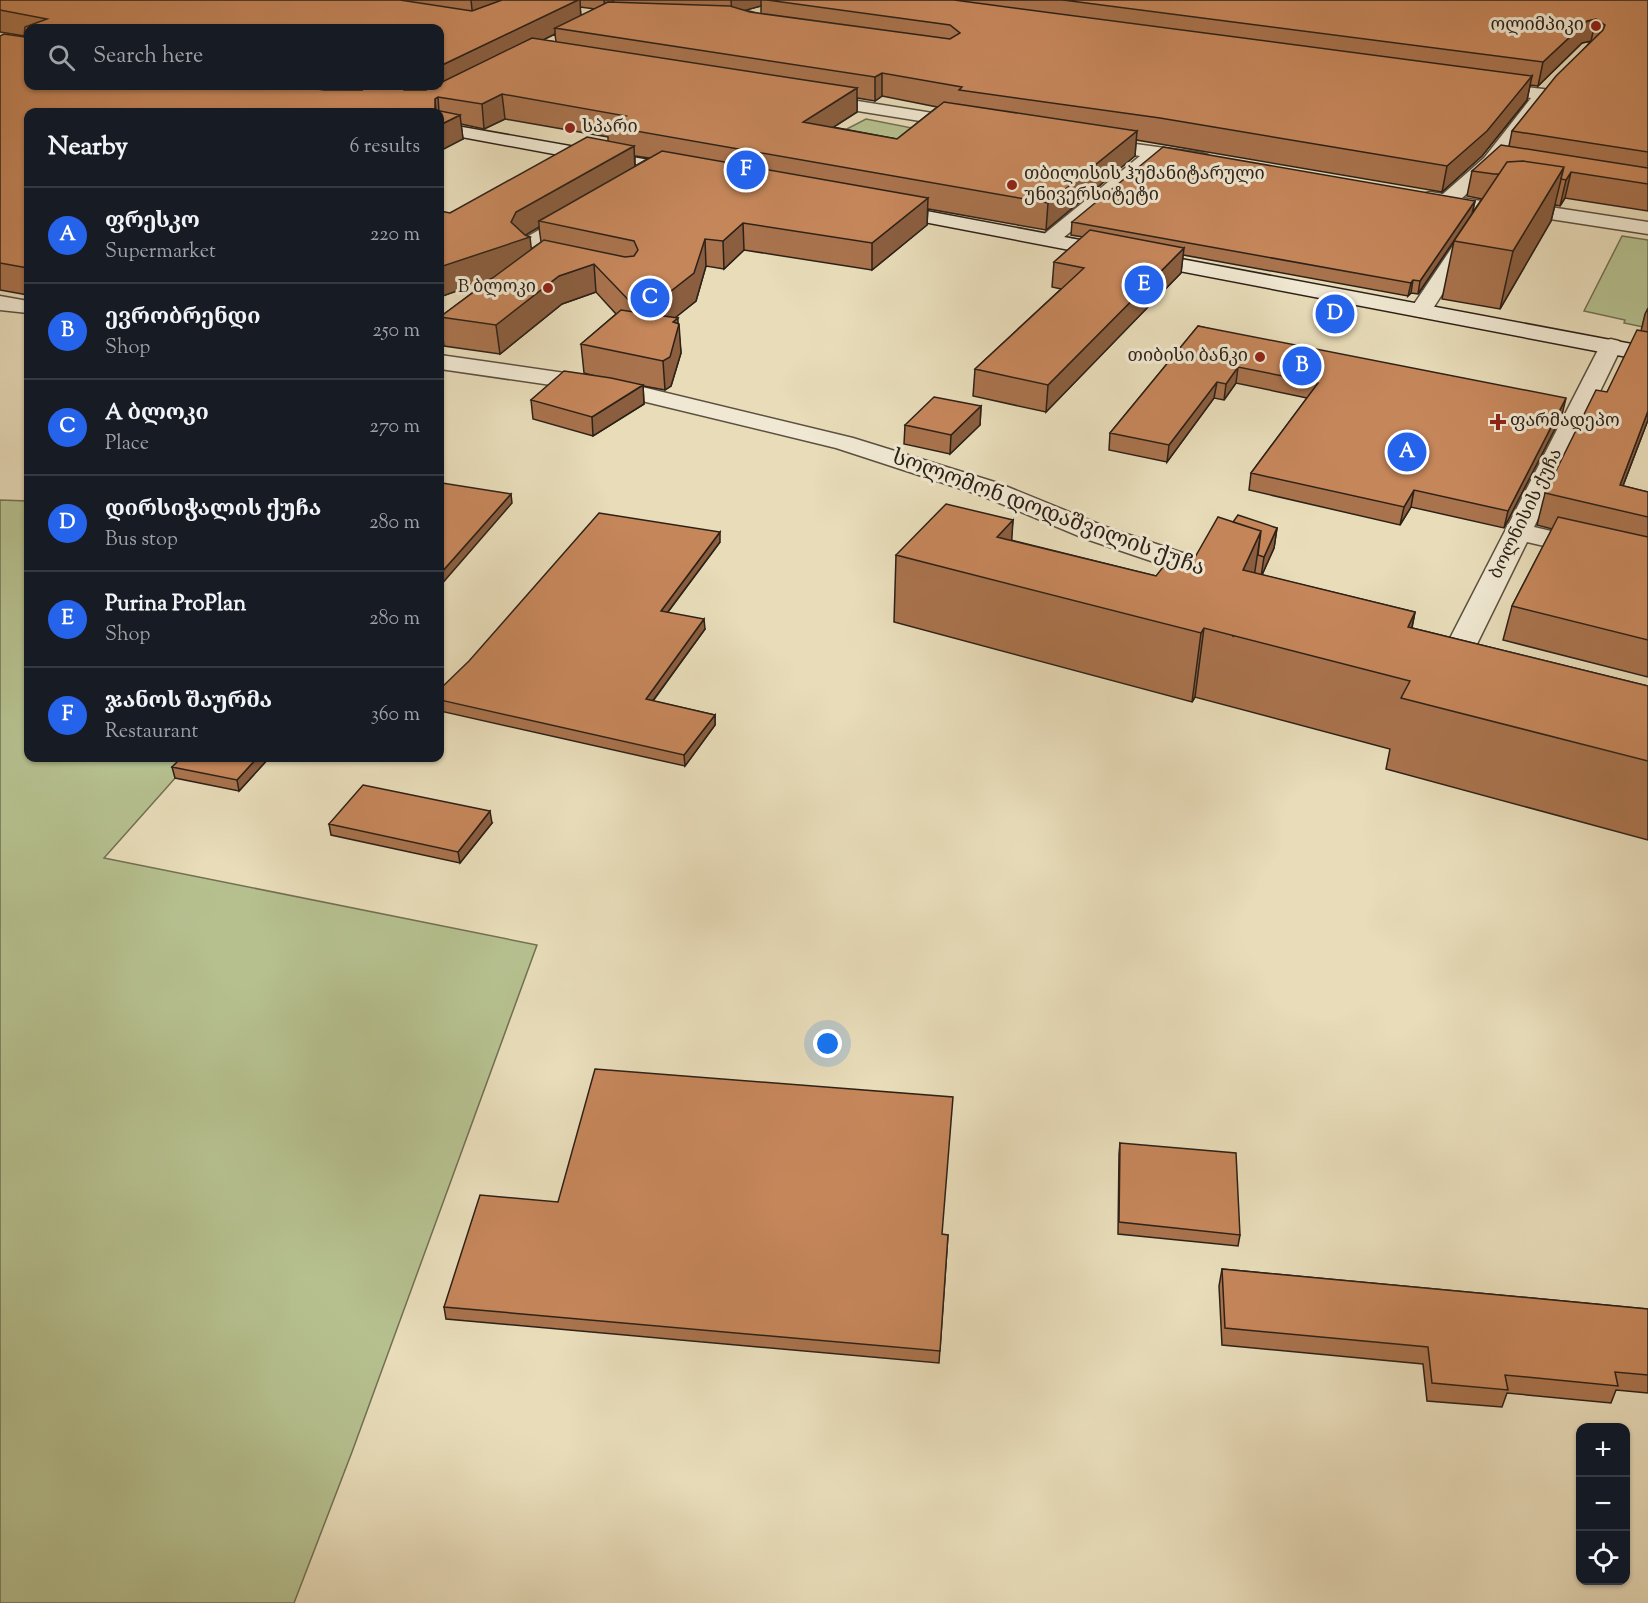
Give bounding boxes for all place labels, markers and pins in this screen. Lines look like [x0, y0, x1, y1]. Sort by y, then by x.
place label: ოლიმპიკი [1491, 13, 1584, 39]
marker: ოლიმპიკი [1589, 19, 1603, 33]
place label: სპარი [582, 115, 638, 141]
marker: სპარი [563, 121, 577, 135]
pin: F [726, 148, 766, 192]
place label: თბილისის ჰუმანიტარული უნივერსიტეტი [1024, 162, 1265, 209]
marker: თბილისის ჰუმანიტარული უნივერსიტეტი [1005, 178, 1019, 192]
pin: E [1124, 262, 1164, 308]
place label: B ბლოკი [458, 275, 536, 301]
pin: C [630, 276, 670, 320]
marker: B ბლოკი [541, 281, 555, 295]
pin: D [1316, 292, 1354, 336]
place label: თიბისი ბანკი [1128, 344, 1248, 370]
pin: B [1282, 344, 1322, 388]
marker: თიბისი ბანკი [1253, 350, 1267, 364]
place label: ფარმადეპო [1510, 409, 1620, 435]
marker: ფარმადეპო [1491, 415, 1505, 429]
pin: A [1388, 430, 1426, 474]

